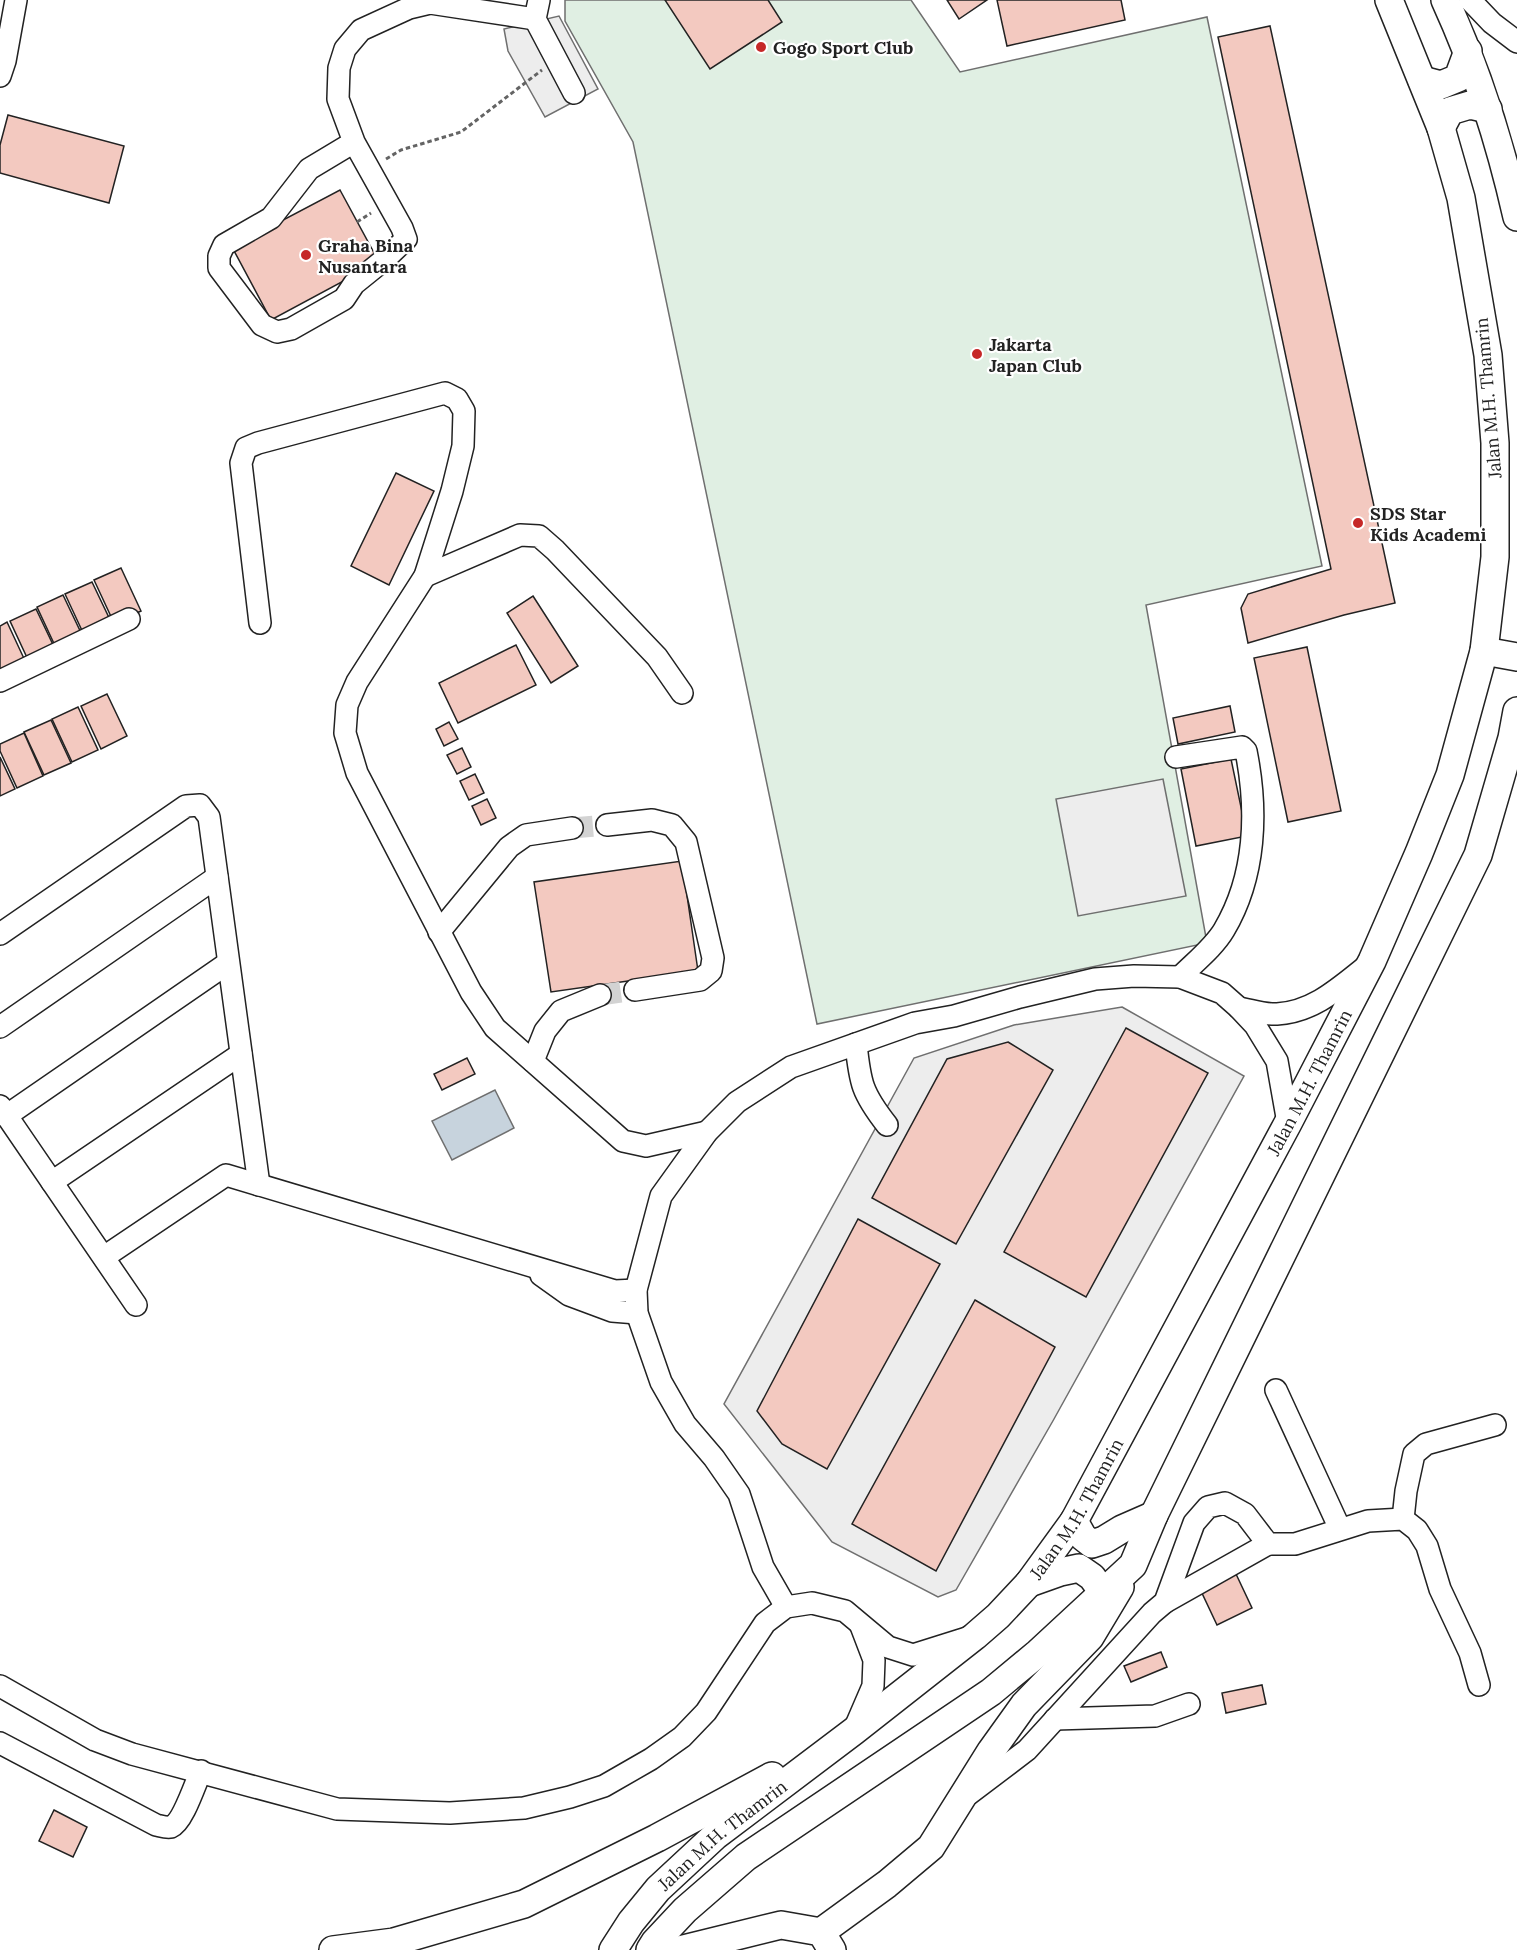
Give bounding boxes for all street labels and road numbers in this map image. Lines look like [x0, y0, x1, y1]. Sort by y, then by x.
street label: Jalan M.H. Thamrin [1470, 317, 1507, 480]
street label: Jalan M.H. Thamrin [1261, 1005, 1357, 1160]
street label: Jalan M.H. Thamrin [1024, 1434, 1128, 1584]
street label: Jalan M.H. Thamrin [652, 1774, 791, 1896]

